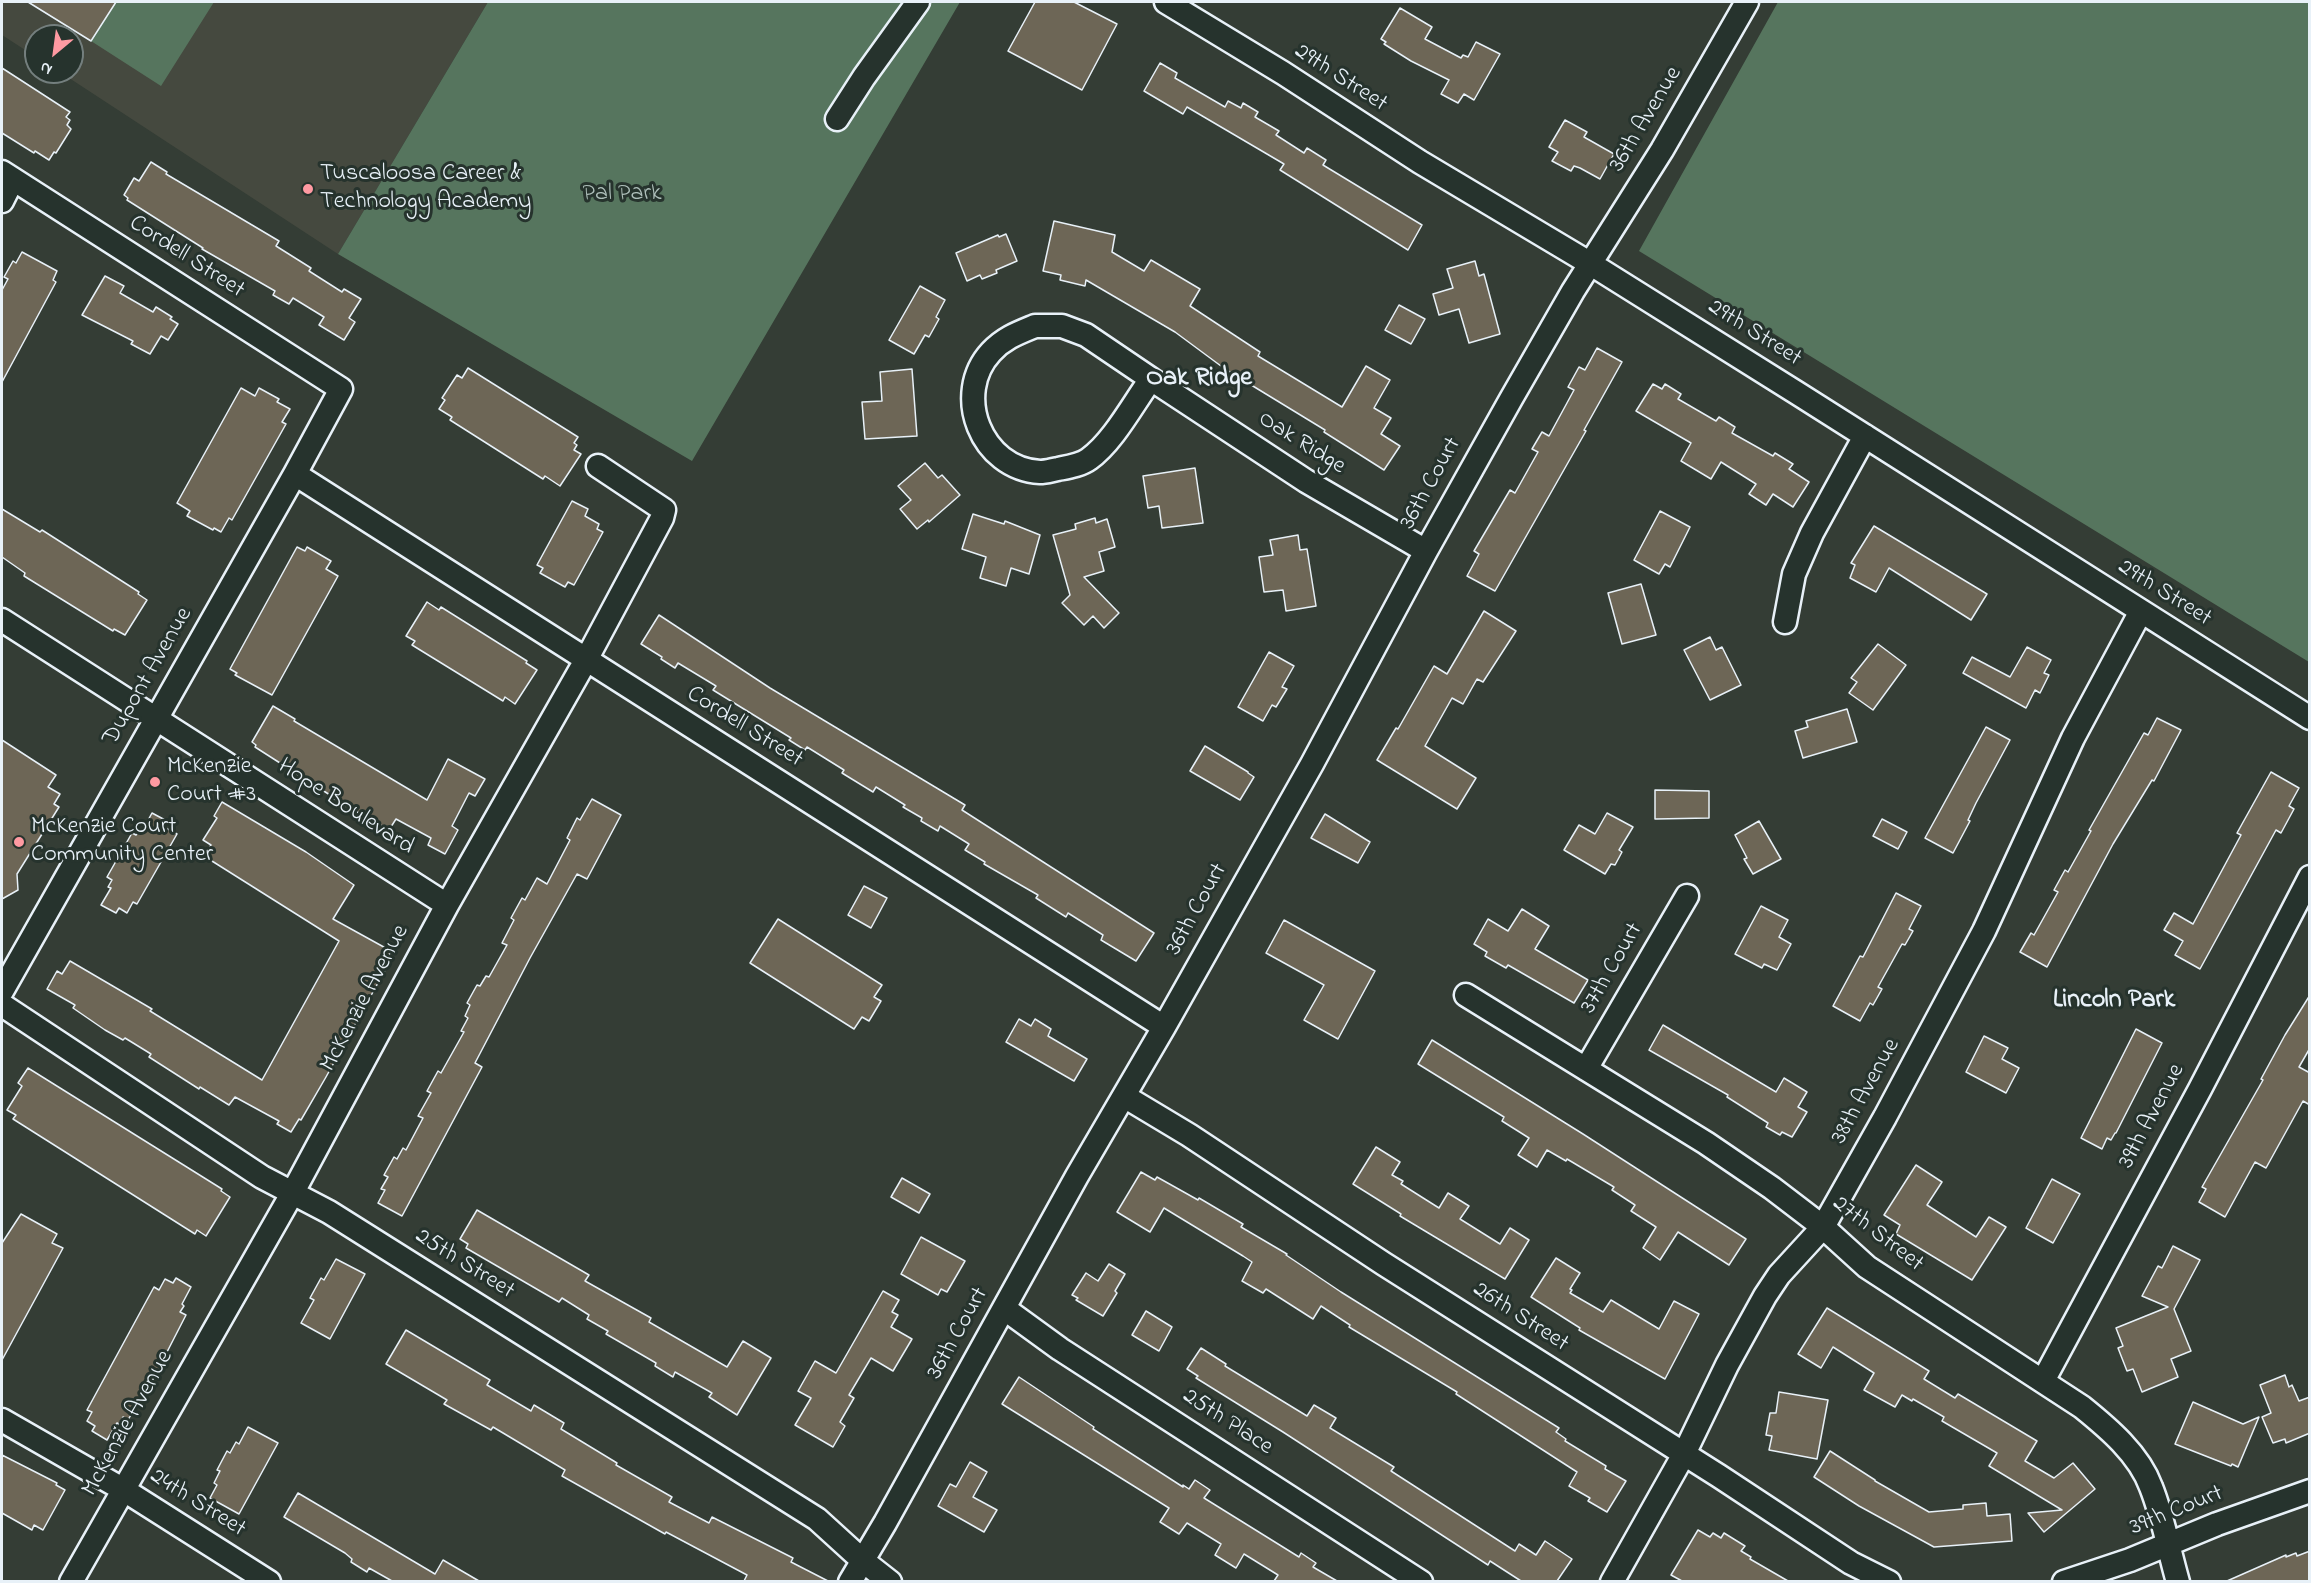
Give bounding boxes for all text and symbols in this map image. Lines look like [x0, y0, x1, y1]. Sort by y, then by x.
north arrow [24, 24, 84, 84]
street label: 29th Street [1288, 38, 1392, 120]
text: N [36, 55, 57, 81]
street label: 36th Avenue [1604, 62, 1690, 178]
place label: Tuscaloosa Career & Technology Academy [320, 161, 531, 217]
park label: Pal Park [583, 181, 661, 209]
marker: Tuscaloosa Career & Technology Academy [301, 182, 315, 196]
street label: Cordell Street [123, 210, 249, 306]
street label: 29th Street [1702, 294, 1806, 374]
district label: Oak Ridge [1146, 364, 1252, 396]
street label: Oak Ridge [1252, 406, 1350, 482]
street label: 36th Court [1395, 433, 1469, 535]
street label: 29th Street [2112, 554, 2216, 634]
street label: Dupont Avenue [98, 603, 200, 751]
street label: Cordell Street [680, 681, 808, 775]
street label: Hope Boulevard [272, 753, 418, 863]
place label: McKenzie Court #3 [167, 754, 256, 810]
marker: McKenzie Court #3 [148, 775, 162, 789]
place label: McKenzie Court Community Center [31, 814, 213, 870]
marker: McKenzie Court Community Center [12, 835, 26, 849]
street label: 36th Court [1161, 859, 1235, 961]
street label: 37th Court [1576, 918, 1650, 1020]
street label: McKenzie Avenue [315, 921, 417, 1077]
district label: Lincoln Park [2053, 986, 2175, 1018]
street label: 38th Avenue [1826, 1034, 1908, 1150]
street label: 39th Avenue [2113, 1060, 2193, 1174]
street label: 27th Street [1826, 1190, 1928, 1280]
street label: 25th Street [409, 1223, 519, 1307]
street label: 26th Street [1467, 1276, 1573, 1360]
street label: 36th Court [922, 1283, 996, 1385]
street label: McKenzie Avenue [77, 1346, 181, 1502]
street label: 25th Place [1176, 1383, 1278, 1463]
street label: 24th Street [144, 1463, 250, 1545]
street label: 39th Court [2126, 1480, 2228, 1544]

